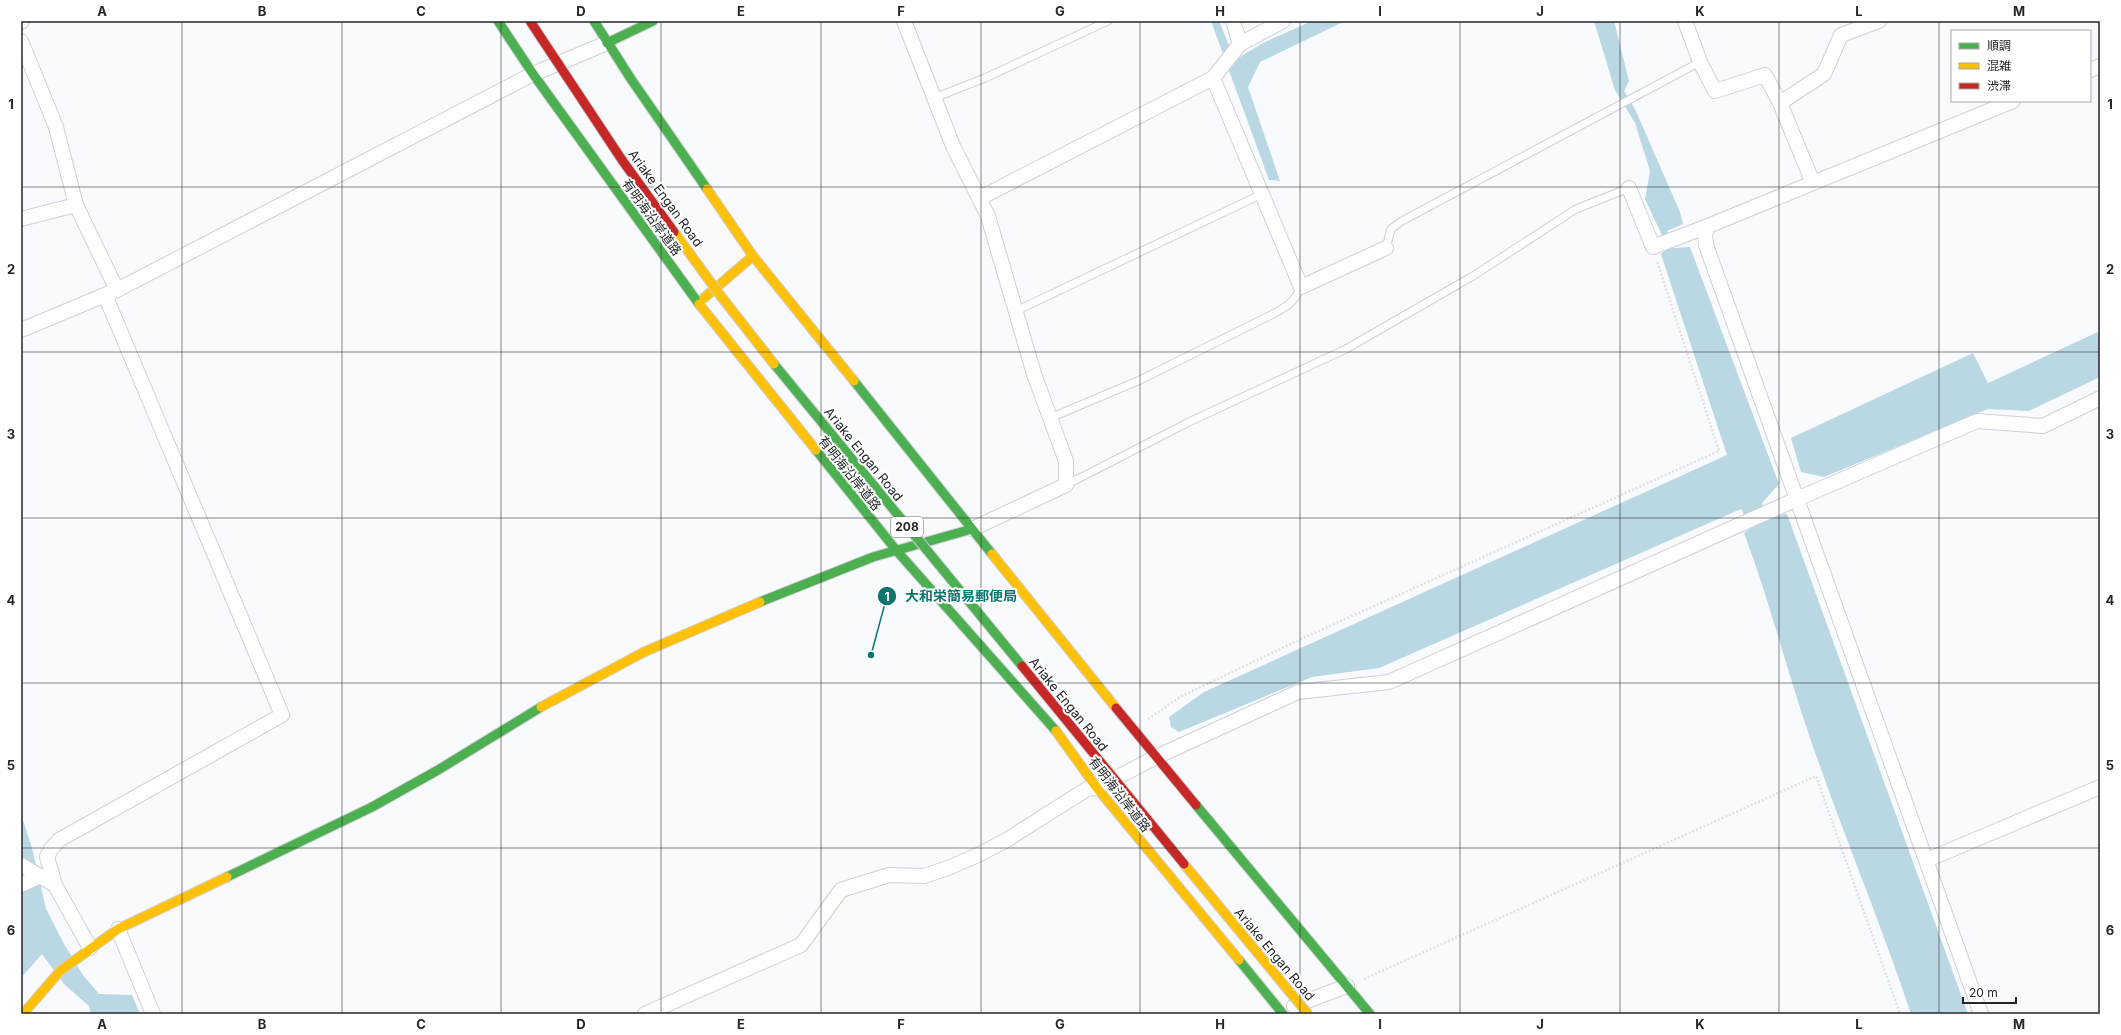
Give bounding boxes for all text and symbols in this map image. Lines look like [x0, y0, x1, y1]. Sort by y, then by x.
text: A [97, 3, 107, 19]
text: B [258, 3, 267, 19]
text: C [416, 3, 426, 19]
text: D [576, 3, 586, 19]
text: E [737, 3, 745, 19]
text: F [897, 3, 905, 19]
text: G [1055, 3, 1065, 19]
text: H [1215, 3, 1225, 19]
text: I [1378, 3, 1382, 19]
text: J [1536, 3, 1544, 19]
text: K [1695, 3, 1705, 19]
text: L [1855, 3, 1863, 19]
text: M [2013, 3, 2025, 19]
legend [1951, 30, 2091, 102]
text: 順調 [1987, 38, 2011, 53]
text: 混雑 [1987, 58, 2011, 73]
text: 渋滞 [1987, 78, 2011, 93]
text: 1 [8, 96, 14, 112]
text: 1 [2107, 96, 2113, 112]
street label: Ariake Engan Road [625, 146, 707, 250]
street label: 有明海沿岸道路 [619, 175, 685, 259]
text: 2 [7, 261, 15, 277]
text: 2 [2106, 261, 2114, 277]
street label: Ariake Engan Road [821, 404, 907, 504]
text: 3 [7, 426, 15, 442]
text: 3 [2106, 426, 2114, 442]
street label: 有明海沿岸道路 [815, 433, 885, 513]
road number: 208 [891, 517, 923, 537]
callout: 大和栄簡易郵便局 [877, 583, 1025, 609]
text: 大和栄簡易郵便局 [905, 587, 1017, 604]
text: 1 [884, 589, 890, 604]
text: 4 [7, 592, 16, 608]
text: 4 [2106, 592, 2115, 608]
street label: Ariake Engan Road [1026, 654, 1112, 754]
street label: 有明海沿岸道路 [1086, 753, 1154, 835]
text: 5 [7, 757, 15, 773]
text: 5 [2106, 757, 2114, 773]
street label: Ariake Engan Road [1232, 904, 1318, 1004]
text: 6 [7, 922, 15, 938]
text: 6 [2106, 922, 2114, 938]
scale bar [1963, 979, 2016, 1005]
text: 20 m [1969, 985, 1998, 1000]
text: A [97, 1016, 107, 1032]
text: B [258, 1016, 267, 1032]
text: C [416, 1016, 426, 1032]
text: D [576, 1016, 586, 1032]
text: E [737, 1016, 745, 1032]
text: F [897, 1016, 905, 1032]
text: G [1055, 1016, 1065, 1032]
text: H [1215, 1016, 1225, 1032]
text: I [1378, 1016, 1382, 1032]
text: J [1536, 1016, 1544, 1032]
text: K [1695, 1016, 1705, 1032]
text: L [1855, 1016, 1863, 1032]
text: M [2013, 1016, 2025, 1032]

